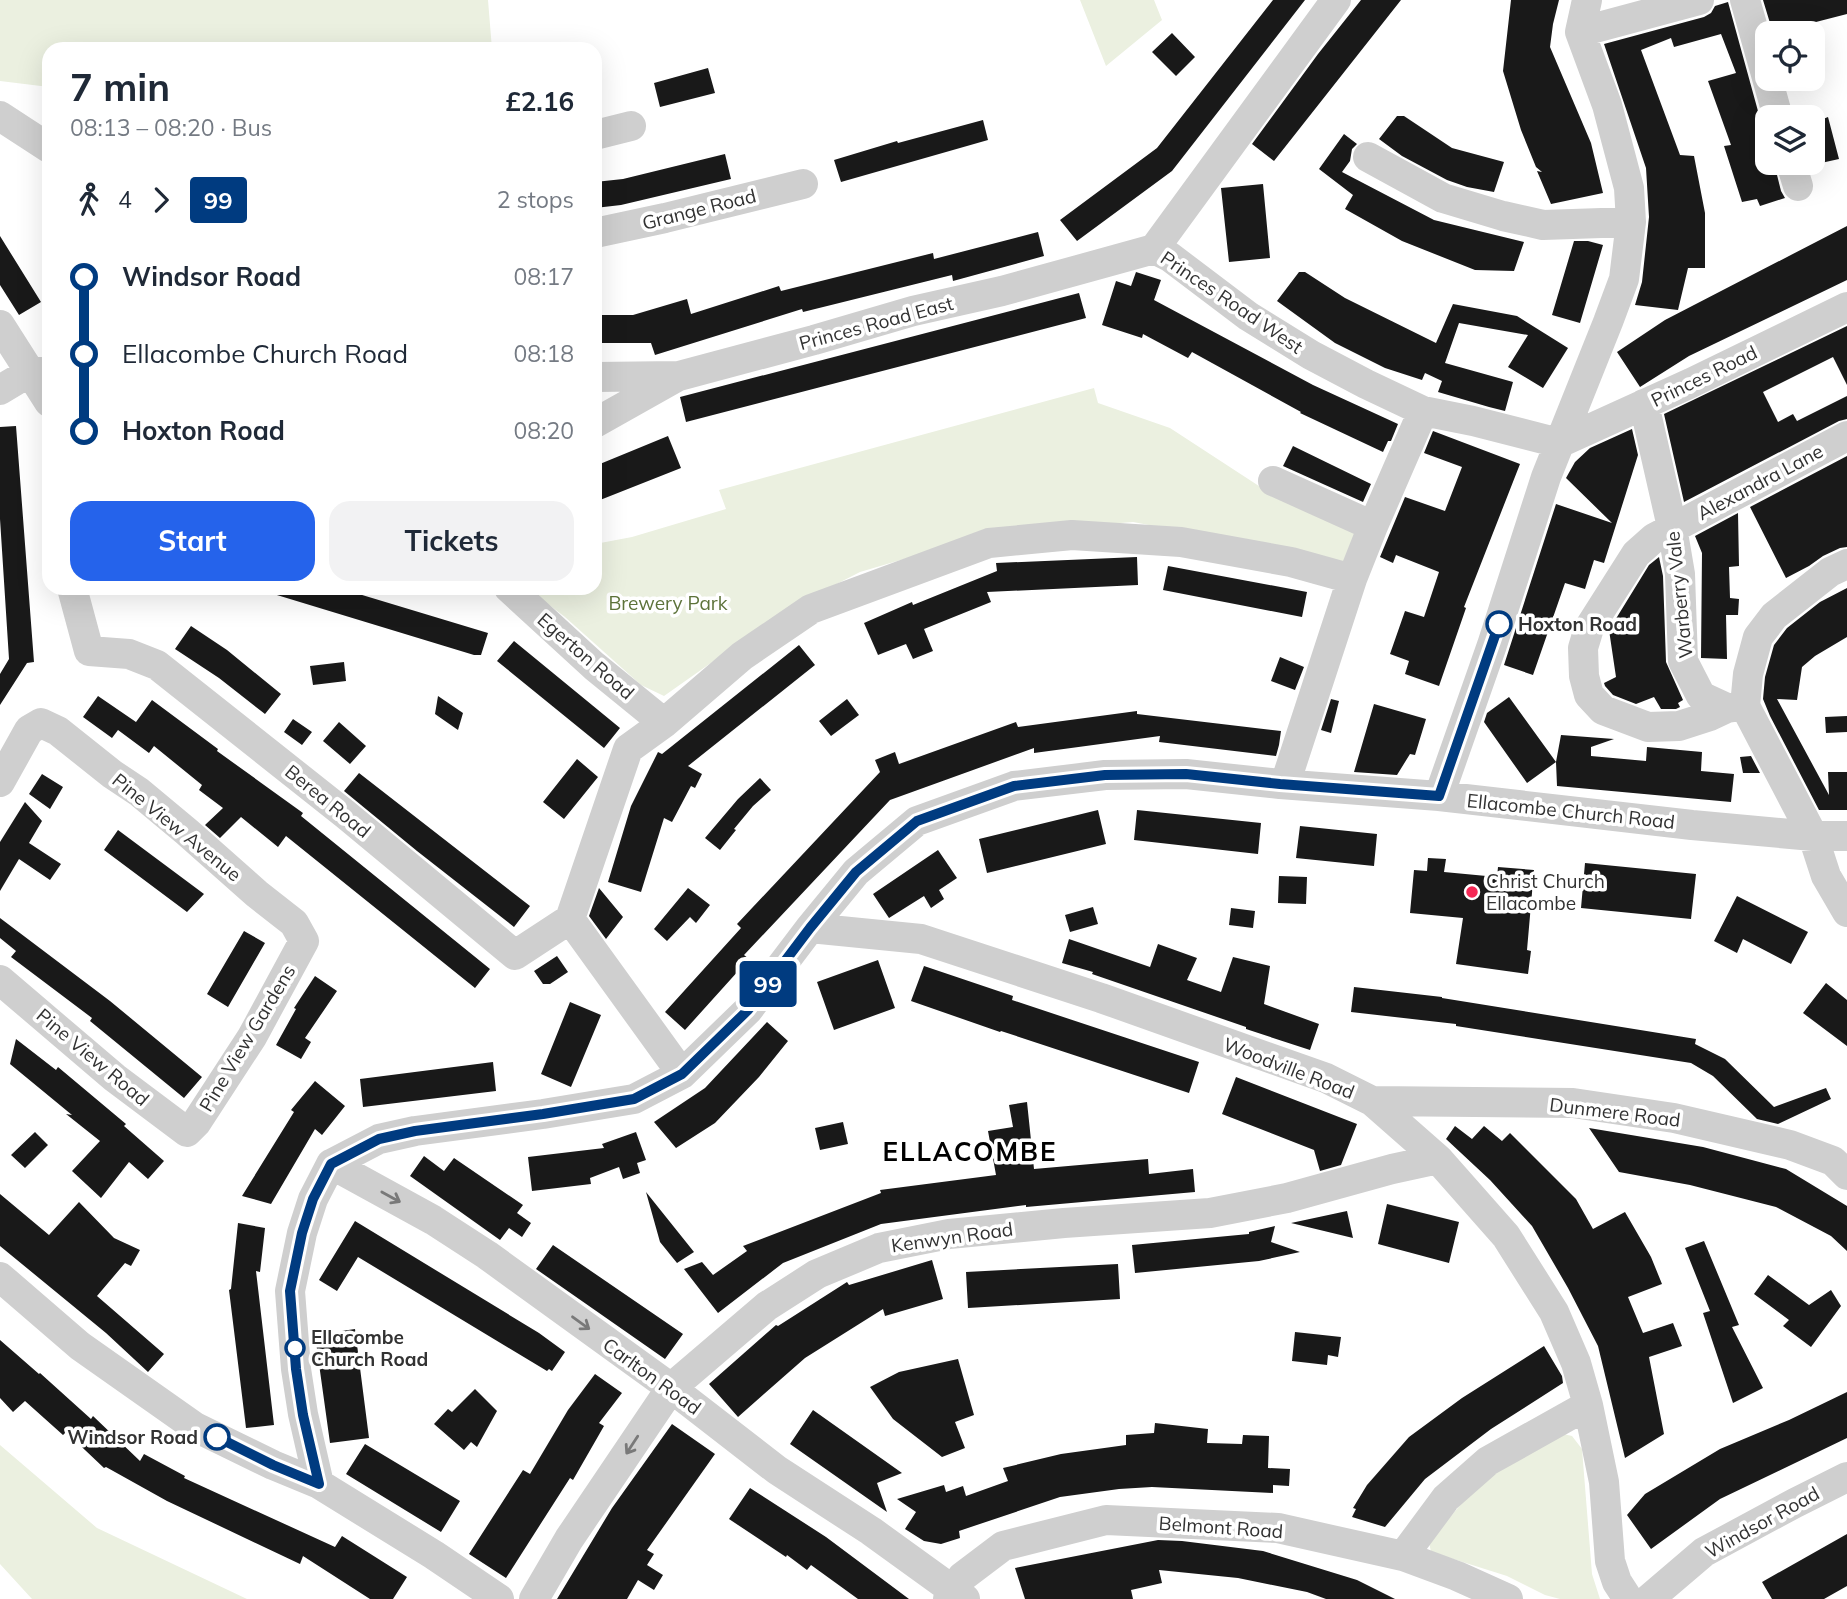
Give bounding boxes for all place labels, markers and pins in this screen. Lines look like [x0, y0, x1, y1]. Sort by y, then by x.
marker: Hoxton Road [1486, 611, 1512, 637]
place label: Hoxton Road [1518, 612, 1637, 636]
place label: Christ Church Ellacombe [1486, 869, 1605, 915]
marker: Christ Church Ellacombe [1464, 884, 1480, 900]
place label: Ellacombe Church Road [311, 1325, 428, 1371]
marker: Ellacombe Church Road [285, 1338, 305, 1358]
marker: Windsor Road [204, 1424, 230, 1450]
place label: Windsor Road [67, 1425, 198, 1449]

